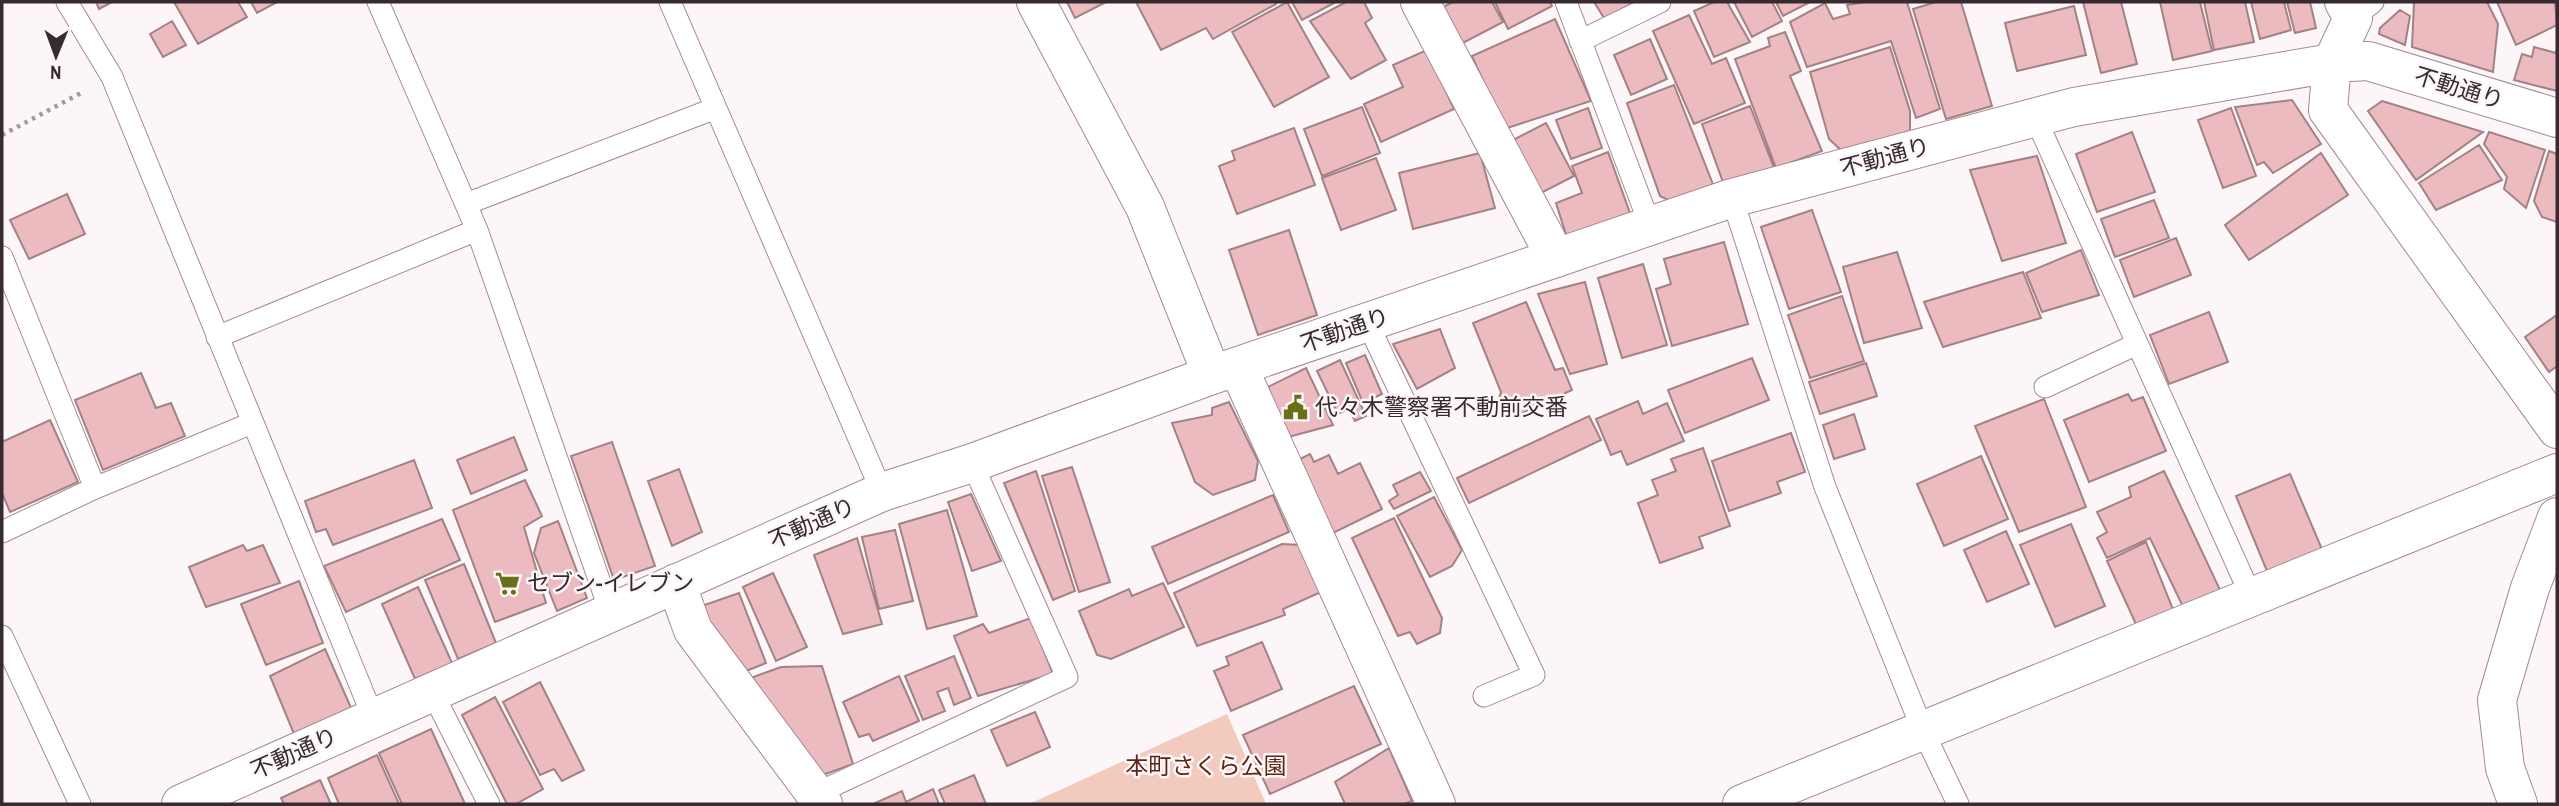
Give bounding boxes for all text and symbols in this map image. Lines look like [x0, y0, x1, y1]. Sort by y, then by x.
north arrow [21, 21, 91, 91]
street label: 不動通り [2411, 59, 2508, 116]
text: N [50, 60, 62, 86]
street label: 不動通り [1836, 130, 1933, 183]
street label: 不動通り [1296, 300, 1393, 359]
place label: 代々木警察署不動前交番 [1315, 391, 1568, 422]
public building icon: 代々木警察署不動前交番 [1281, 393, 1309, 421]
street label: 不動通り [763, 490, 860, 555]
place label: セブン-イレブン [527, 567, 694, 598]
supermarket icon: セブン-イレブン [493, 569, 521, 597]
street label: 不動通り [245, 720, 342, 785]
park label: 本町さくら公園 [1126, 750, 1287, 781]

